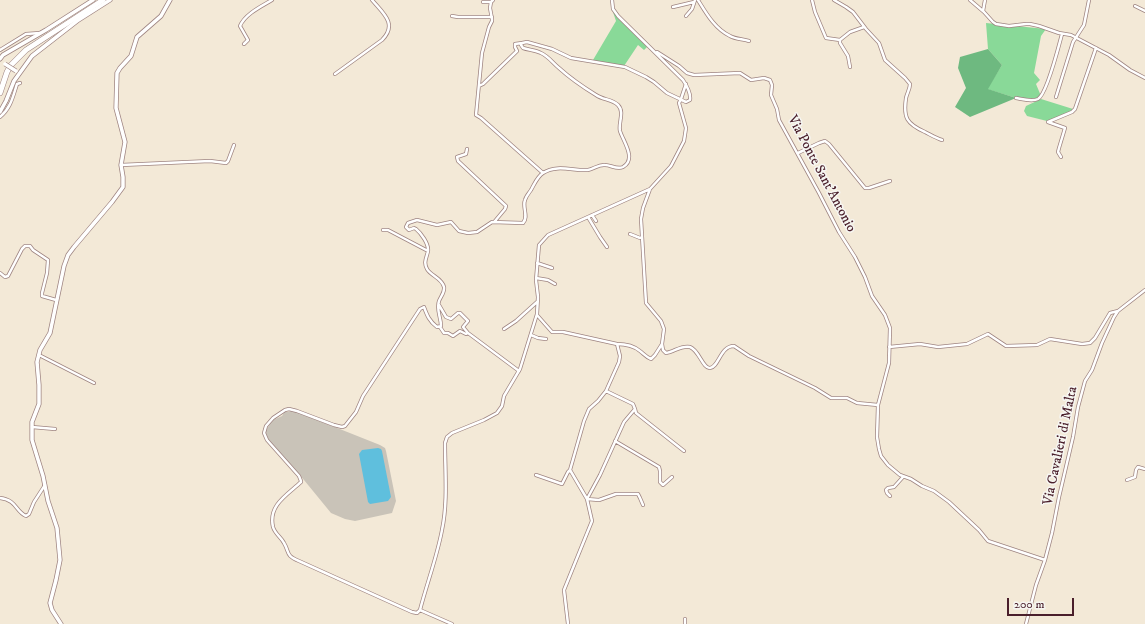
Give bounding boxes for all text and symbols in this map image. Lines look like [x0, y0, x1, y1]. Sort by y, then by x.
street label: Via Ponte Sant'Antonio [783, 113, 859, 235]
street label: Via Cavalieri di Malta [1040, 385, 1082, 507]
scale bar [1009, 590, 1076, 616]
text: 200 m [1014, 597, 1044, 612]

